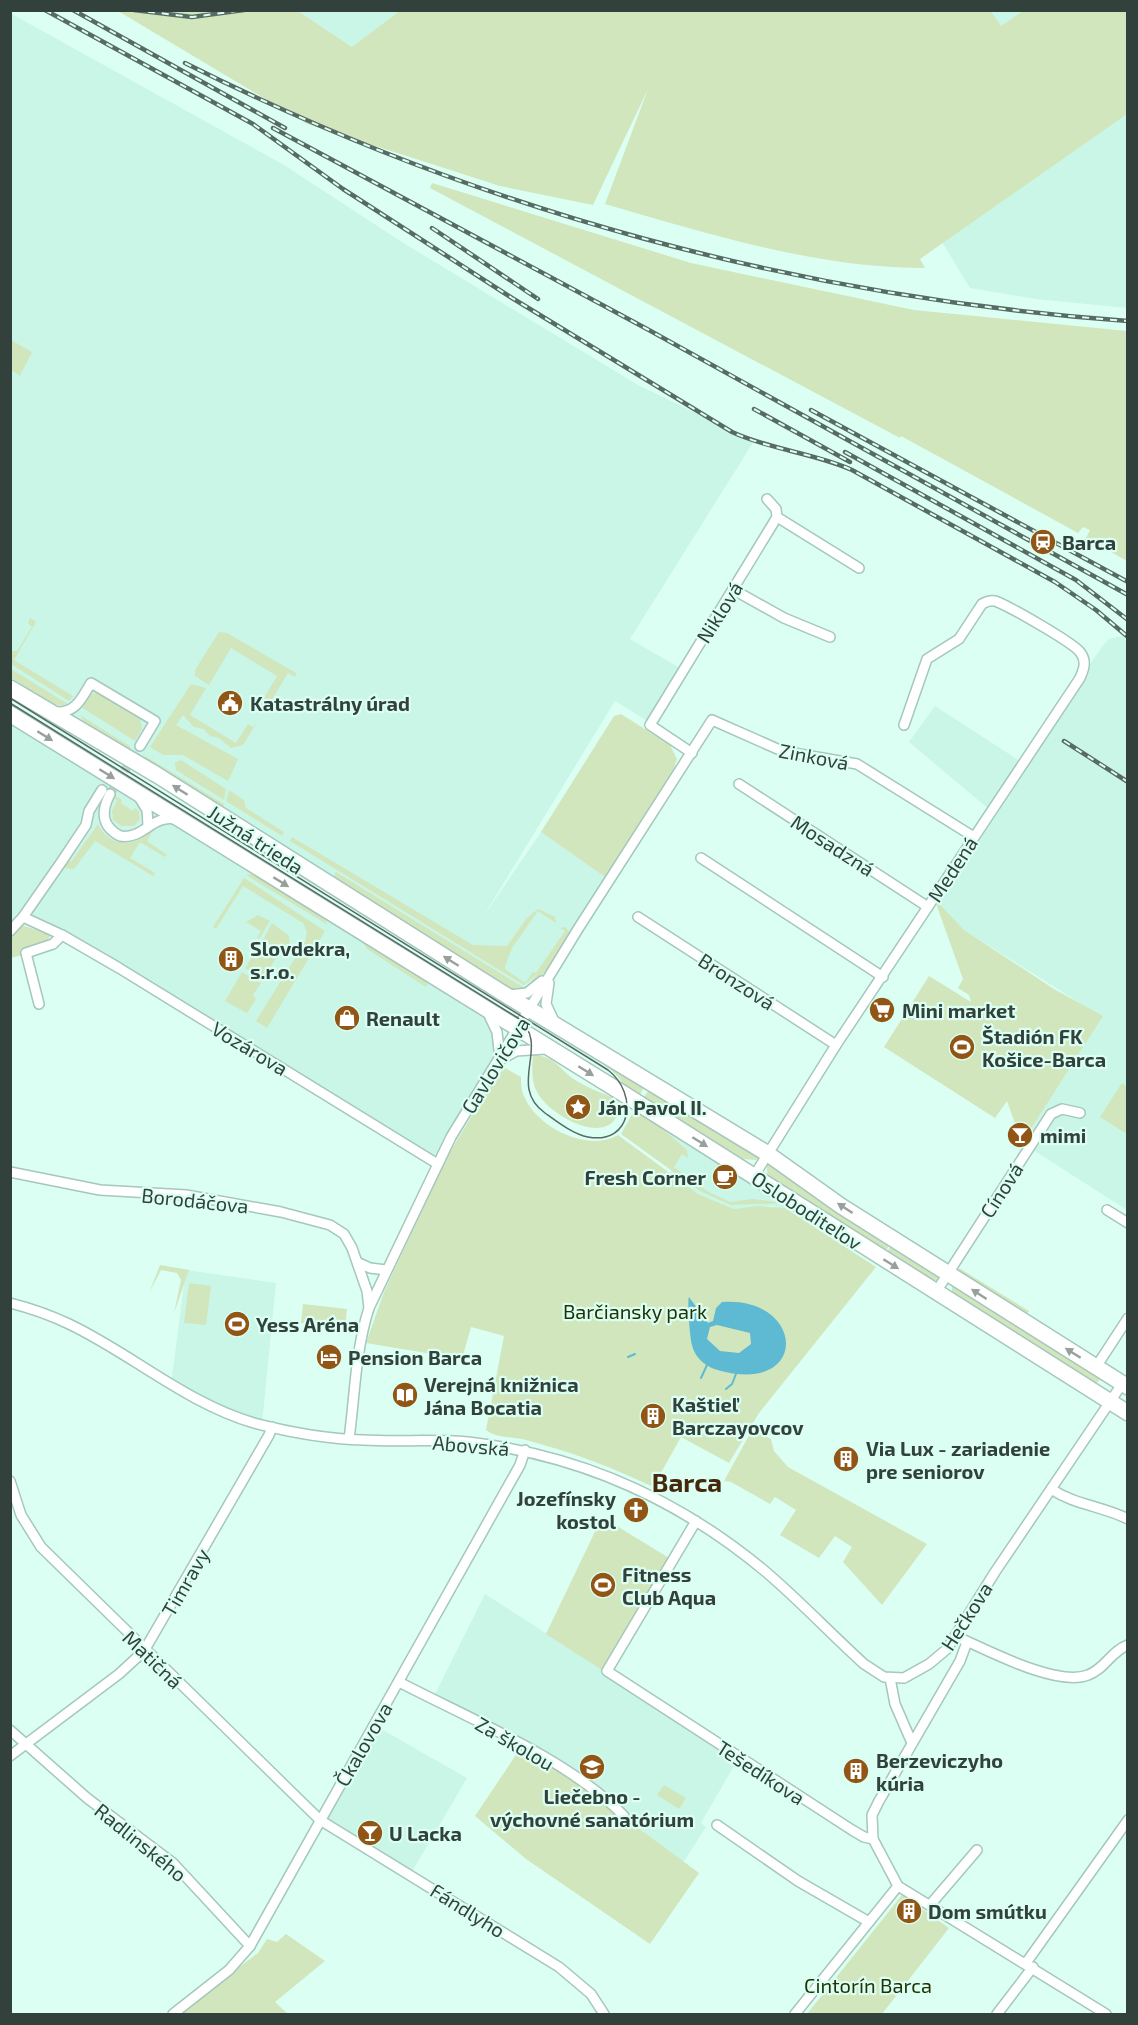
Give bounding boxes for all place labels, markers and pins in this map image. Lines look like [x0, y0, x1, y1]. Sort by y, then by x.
station icon: Barca [1028, 527, 1058, 557]
place label: Barca [1062, 530, 1116, 554]
public building icon: Katastrálny úrad [215, 688, 245, 718]
place label: Katastrálny úrad [250, 691, 410, 716]
place label: Slovdekra, s.r.o. [250, 936, 350, 983]
building icon: Slovdekra, s.r.o. [216, 944, 246, 974]
supermarket icon: Mini market [867, 995, 897, 1025]
place label: Mini market [902, 998, 1016, 1022]
shop icon: Renault [332, 1003, 362, 1033]
place label: Renault [366, 1006, 440, 1030]
place label: Štadión FK Košice-Barca [982, 1024, 1106, 1071]
sports icon: Štadión FK Košice-Barca [947, 1032, 977, 1062]
place icon: Ján Pavol II. [563, 1092, 593, 1122]
place label: Ján Pavol II. [598, 1095, 707, 1119]
bar icon: mimi [1005, 1120, 1035, 1150]
place label: mimi [1040, 1123, 1086, 1147]
cafe icon: Fresh Corner [710, 1162, 740, 1192]
place label: Fresh Corner [585, 1165, 706, 1189]
sports icon: Yess Aréna [222, 1309, 252, 1339]
place label: Yess Aréna [256, 1312, 359, 1336]
hotel icon: Pension Barca [314, 1342, 344, 1372]
place label: Pension Barca [348, 1345, 482, 1369]
place label: Verejná knižnica Jána Bocatia [424, 1372, 579, 1419]
library icon: Verejná knižnica Jána Bocatia [390, 1380, 420, 1410]
place label: Kaštieľ Barczayovcov [672, 1392, 804, 1440]
building icon: Kaštieľ Barczayovcov [638, 1401, 668, 1431]
place label: Via Lux - zariadenie pre seniorov [866, 1436, 1050, 1483]
building icon: Via Lux - zariadenie pre seniorov [831, 1444, 861, 1474]
place label: Jozefínsky kostol [516, 1486, 617, 1533]
church icon: Jozefínsky kostol [621, 1495, 651, 1525]
place label: Fitness Club Aqua [622, 1562, 716, 1609]
sports icon: Fitness Club Aqua [588, 1570, 618, 1600]
place label: Berzeviczyho kúria [876, 1748, 1003, 1795]
school or university icon: Liečebno - výchovné sanatórium [577, 1752, 607, 1782]
building icon: Berzeviczyho kúria [841, 1756, 871, 1786]
place label: Liečebno - výchovné sanatórium [490, 1784, 694, 1832]
bar icon: U Lacka [355, 1818, 385, 1848]
place label: U Lacka [389, 1821, 462, 1845]
building icon: Dom smútku [894, 1896, 924, 1926]
place label: Dom smútku [928, 1899, 1047, 1923]

